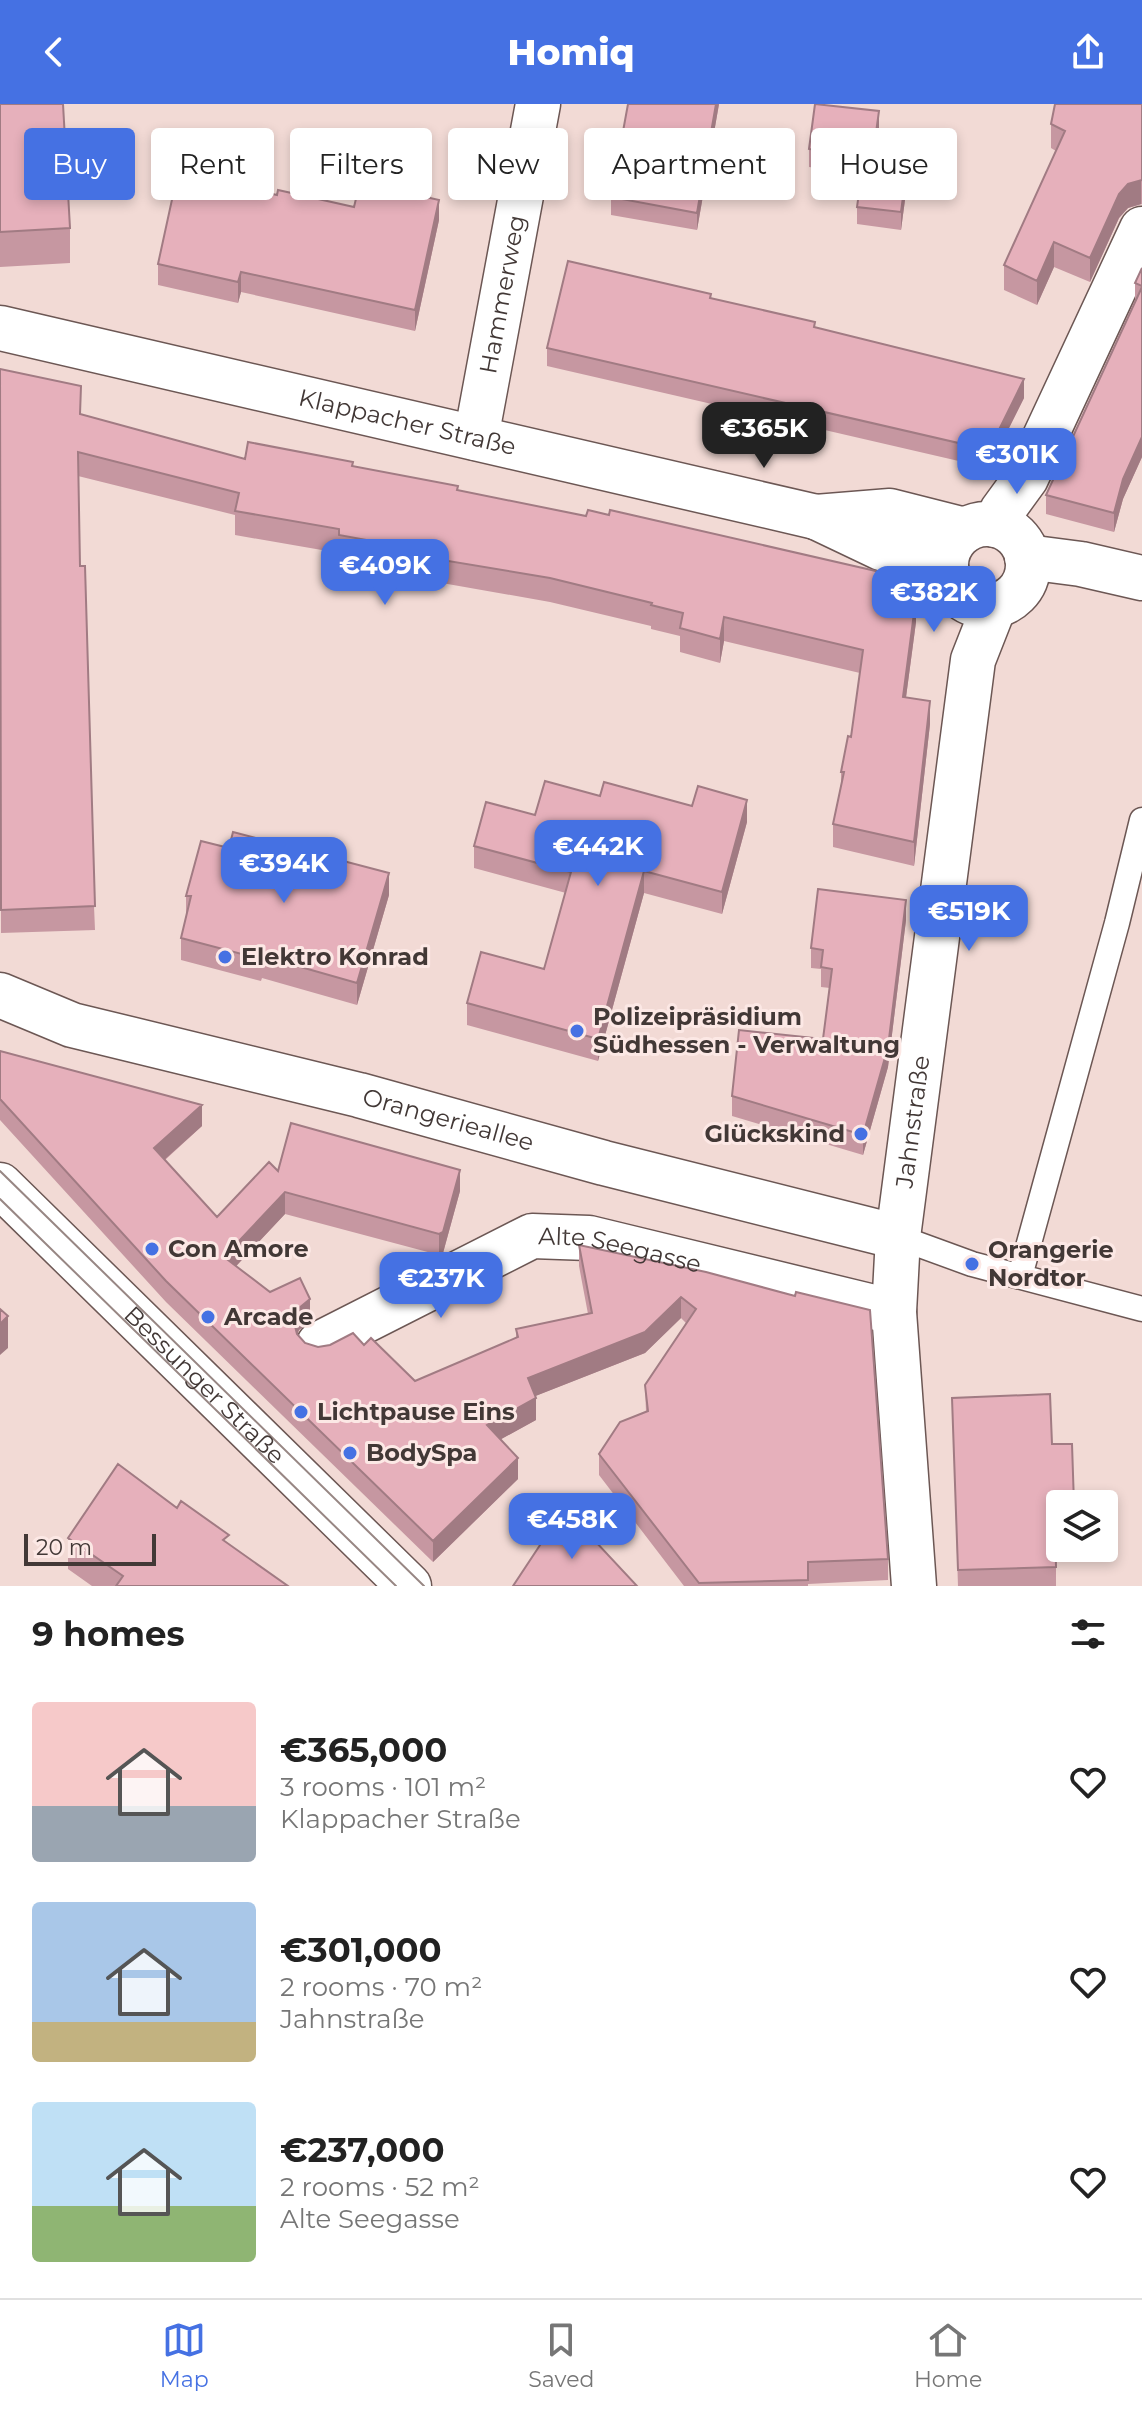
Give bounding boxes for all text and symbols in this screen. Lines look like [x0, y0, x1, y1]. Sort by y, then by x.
icon: back [32, 30, 76, 74]
text: Homiq [508, 30, 634, 74]
icon: share [1066, 30, 1110, 74]
chip: Buy [24, 128, 135, 200]
chip: Rent [151, 128, 274, 200]
chip: Filters [290, 128, 432, 200]
chip: New [448, 128, 568, 200]
chip: Apartment [584, 128, 795, 200]
chip: House [811, 128, 957, 200]
street label: Hammerweg [473, 213, 531, 376]
street label: Klappacher Straße [296, 383, 519, 461]
pin: €365K [708, 402, 820, 470]
text: €365K [720, 412, 808, 444]
pin: €301K [961, 428, 1073, 496]
text: €301K [975, 438, 1059, 470]
pin: €409K [329, 539, 441, 607]
text: €409K [339, 549, 431, 581]
pin: €382K [878, 566, 990, 634]
text: €382K [890, 576, 978, 608]
pin: €442K [542, 820, 654, 888]
text: €442K [552, 830, 644, 862]
pin: €394K [228, 837, 340, 905]
text: €394K [239, 847, 329, 879]
pin: €519K [913, 885, 1025, 953]
text: €519K [928, 895, 1010, 927]
place label: Elektro Konrad [241, 942, 429, 971]
marker: Elektro Konrad [216, 948, 234, 966]
place label: Polizeipräsidium Südhessen - Verwaltung [593, 1002, 900, 1059]
marker: Polizeipräsidium Südhessen - Verwaltung [568, 1022, 586, 1040]
street label: Jahnstraße [889, 1054, 935, 1191]
street label: Orangerieallee [360, 1082, 537, 1157]
place label: Glückskind [704, 1119, 845, 1148]
marker: Glückskind [852, 1125, 870, 1143]
street label: Alte Seegasse [538, 1221, 704, 1279]
place label: Con Amore [168, 1234, 309, 1263]
place label: Orangerie Nordtor [988, 1235, 1114, 1292]
marker: Con Amore [143, 1240, 161, 1258]
pin: €237K [385, 1252, 497, 1320]
marker: Orangerie Nordtor [963, 1255, 981, 1273]
text: €237K [398, 1262, 484, 1294]
street label: Bessunger Straße [118, 1300, 291, 1470]
place label: Arcade [223, 1302, 313, 1331]
marker: Arcade [199, 1308, 217, 1326]
place label: Lichtpause Eins [317, 1397, 515, 1426]
marker: Lichtpause Eins [292, 1403, 310, 1421]
place label: BodySpa [366, 1438, 477, 1467]
marker: BodySpa [341, 1444, 359, 1462]
map controls [1046, 1490, 1118, 1562]
button: layers [1046, 1490, 1118, 1562]
pin: €458K [516, 1493, 628, 1561]
text: €458K [527, 1503, 617, 1535]
scale bar [24, 1530, 156, 1566]
text: 20 m [36, 1534, 92, 1561]
icon: filters [1066, 1612, 1110, 1656]
text: 9 homes [32, 1613, 185, 1655]
text: €365,000 [280, 1729, 447, 1771]
icon: home [96, 1734, 192, 1830]
icon: heart [1066, 1760, 1110, 1804]
text: 3 rooms · 101 m² [280, 1771, 486, 1803]
text: Klappacher Straße [280, 1803, 521, 1835]
text: €301,000 [280, 1929, 442, 1971]
icon: home [96, 1934, 192, 2030]
icon: heart [1066, 1960, 1110, 2004]
text: 2 rooms · 70 m² [280, 1971, 482, 2003]
text: Jahnstraße [280, 2003, 425, 2035]
text: €237,000 [280, 2129, 445, 2171]
icon: home [96, 2134, 192, 2230]
icon: heart [1066, 2160, 1110, 2204]
text: 2 rooms · 52 m² [280, 2171, 480, 2203]
text: Alte Seegasse [280, 2203, 460, 2235]
tab: Map [160, 2318, 209, 2393]
tab: Saved [528, 2318, 594, 2393]
tab: Home [914, 2318, 982, 2393]

